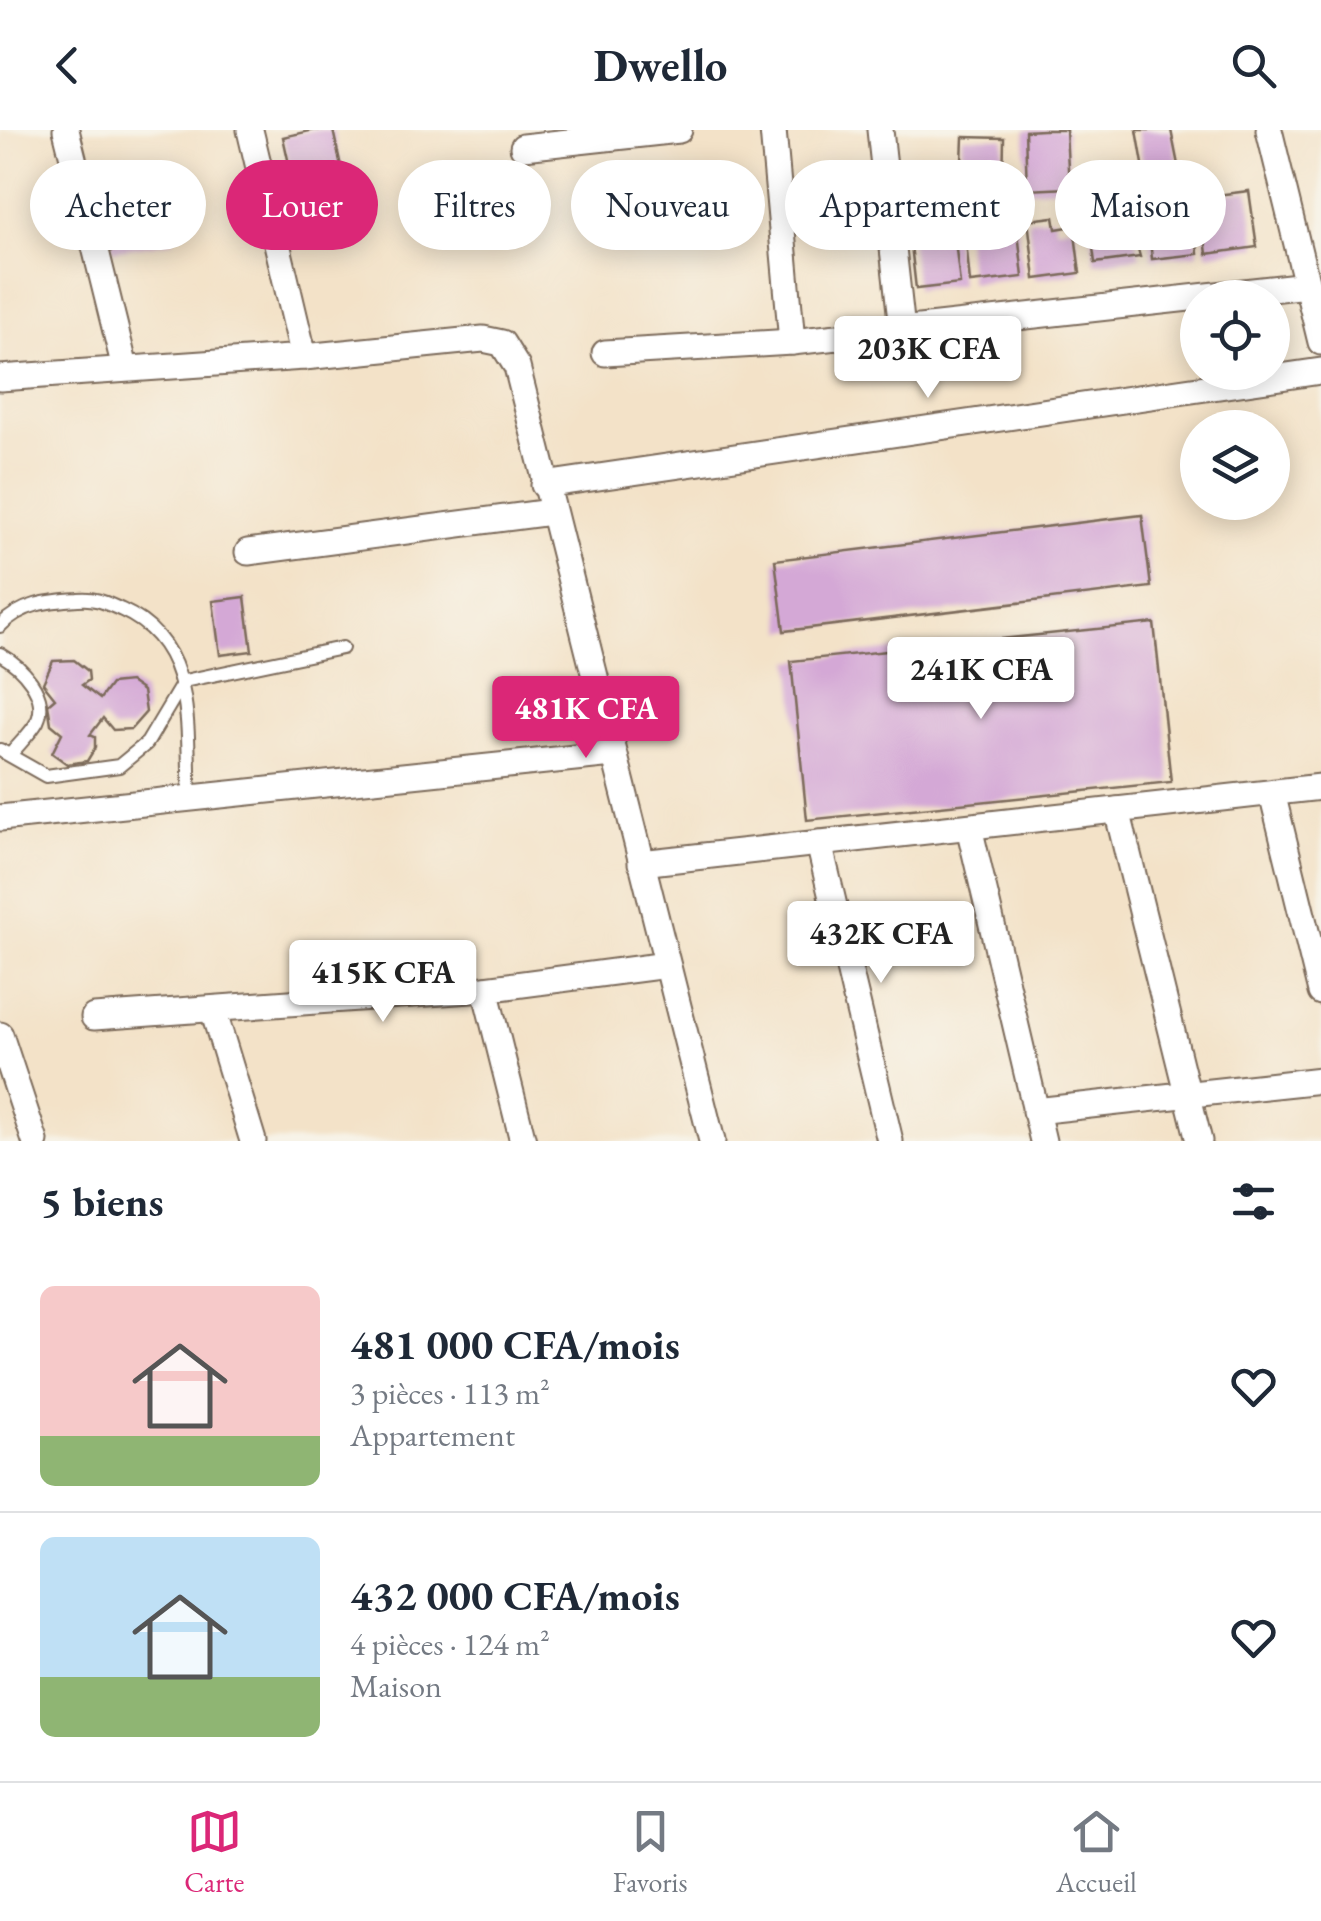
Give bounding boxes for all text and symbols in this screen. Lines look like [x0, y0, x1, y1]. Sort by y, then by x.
text: Dwello [594, 36, 727, 94]
icon: back [40, 38, 95, 93]
icon: search [1226, 38, 1281, 93]
chip: Acheter [30, 160, 206, 250]
chip: Louer [226, 160, 378, 250]
chip: Filtres [398, 160, 551, 250]
chip: Nouveau [571, 160, 765, 250]
chip: Appartement [785, 160, 1035, 250]
chip: Maison [1055, 160, 1226, 250]
map controls [1180, 280, 1290, 520]
button: locate [1180, 280, 1290, 390]
pin: 203K CFA [825, 316, 1031, 401]
text: 203K CFA [856, 327, 1000, 369]
button: layers [1180, 410, 1290, 520]
pin: 241K CFA [878, 637, 1084, 722]
text: 241K CFA [909, 648, 1053, 690]
pin: 481K CFA [483, 676, 689, 761]
text: 481K CFA [514, 687, 658, 729]
pin: 432K CFA [778, 901, 984, 986]
text: 432K CFA [809, 912, 953, 954]
pin: 415K CFA [280, 940, 486, 1025]
text: 415K CFA [311, 951, 455, 993]
text: 5 biens [40, 1174, 164, 1229]
icon: filters [1226, 1174, 1281, 1229]
text: 481 000 CFA/mois [350, 1317, 680, 1372]
icon: home [120, 1326, 240, 1446]
icon: heart [1226, 1359, 1281, 1414]
text: 3 pièces · 113 m² [350, 1372, 550, 1414]
text: Appartement [350, 1414, 515, 1456]
text: 432 000 CFA/mois [350, 1568, 680, 1623]
icon: home [120, 1577, 240, 1697]
icon: heart [1226, 1610, 1281, 1665]
text: 4 pièces · 124 m² [350, 1623, 550, 1665]
text: Maison [350, 1665, 442, 1707]
tab: Carte [184, 1804, 244, 1900]
tab: Favoris [613, 1804, 688, 1900]
tab: Accueil [1056, 1804, 1137, 1900]

